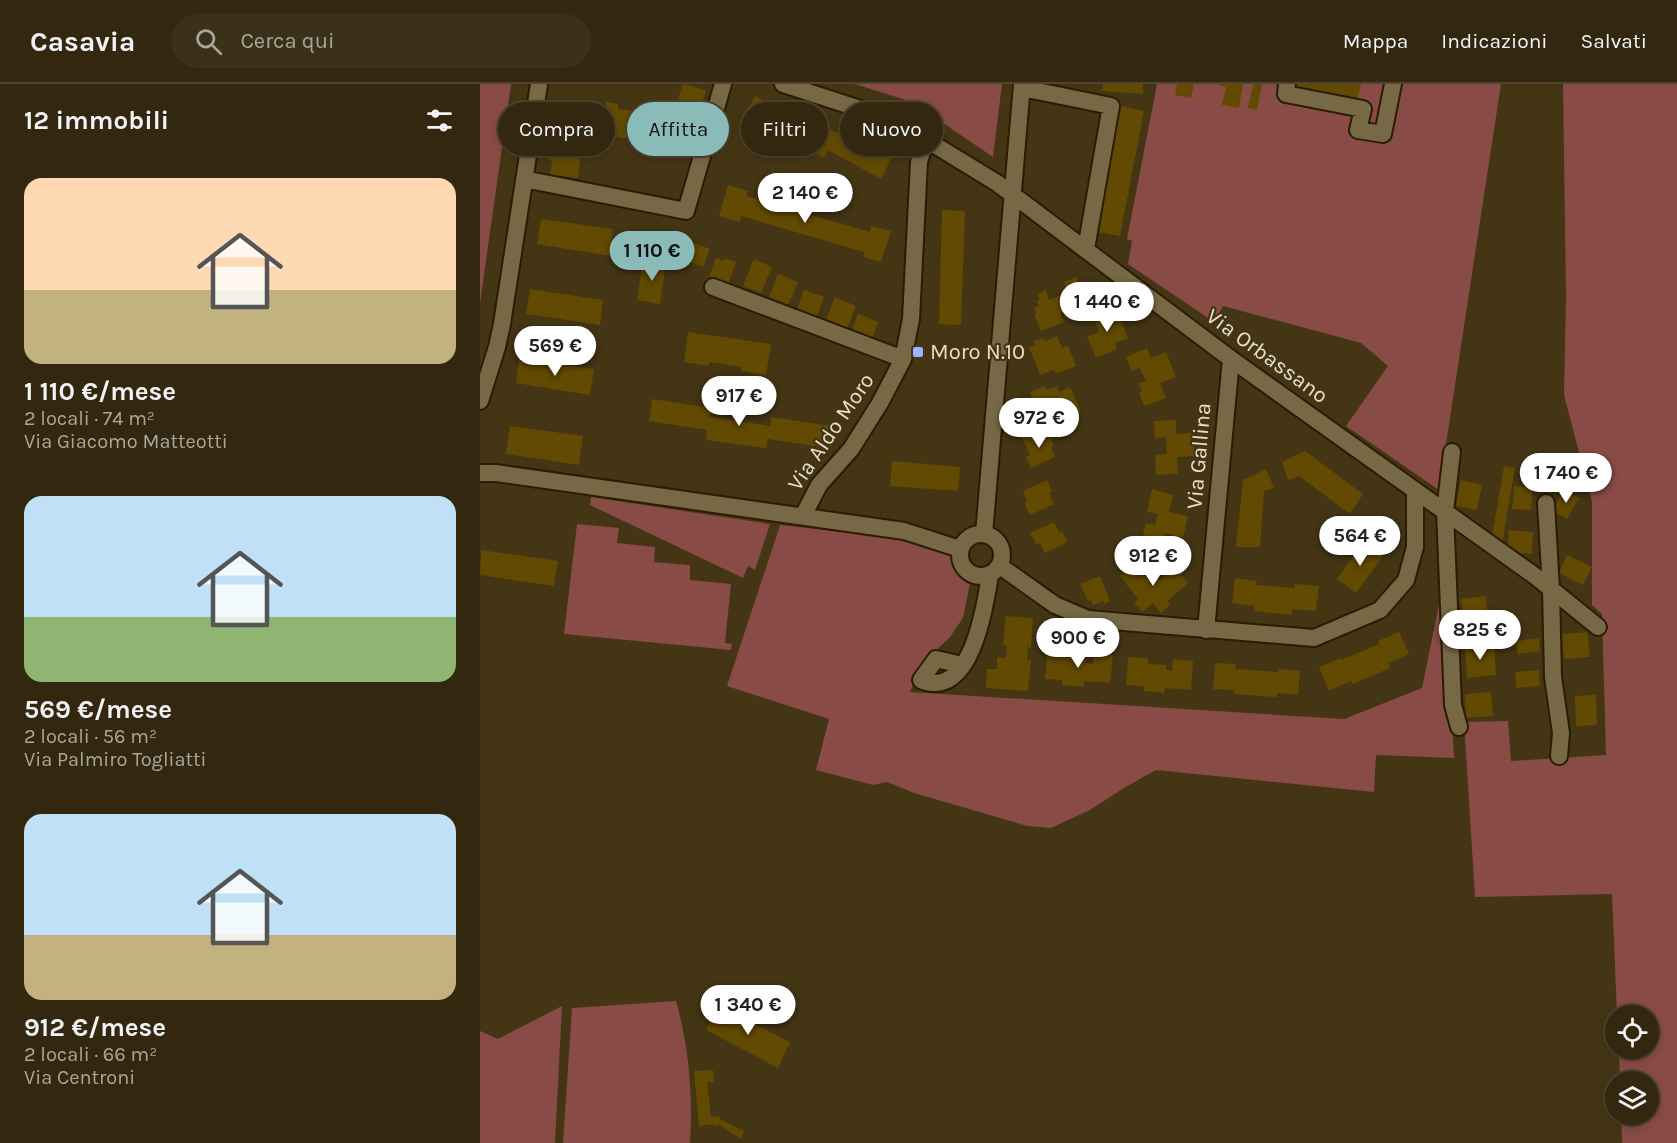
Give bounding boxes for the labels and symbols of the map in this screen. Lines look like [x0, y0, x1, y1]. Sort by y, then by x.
pin: 2 140 € [750, 173, 860, 224]
pin: 1 110 € [597, 231, 707, 282]
pin: 1 440 € [1052, 282, 1162, 333]
street label: Via Orbassano [1201, 303, 1333, 409]
pin: 569 € [513, 326, 597, 377]
place label: Moro N.10 [930, 339, 1025, 365]
marker: Moro N.10 [911, 345, 925, 359]
street label: Via Aldo Moro [782, 368, 880, 496]
pin: 917 € [697, 376, 781, 427]
pin: 972 € [997, 398, 1081, 449]
street label: Via Gallina [1181, 402, 1217, 510]
pin: 1 740 € [1511, 453, 1621, 504]
pin: 564 € [1318, 516, 1402, 567]
pin: 912 € [1111, 536, 1195, 587]
pin: 825 € [1438, 610, 1522, 661]
pin: 900 € [1036, 618, 1120, 669]
pin: 1 340 € [693, 985, 803, 1036]

